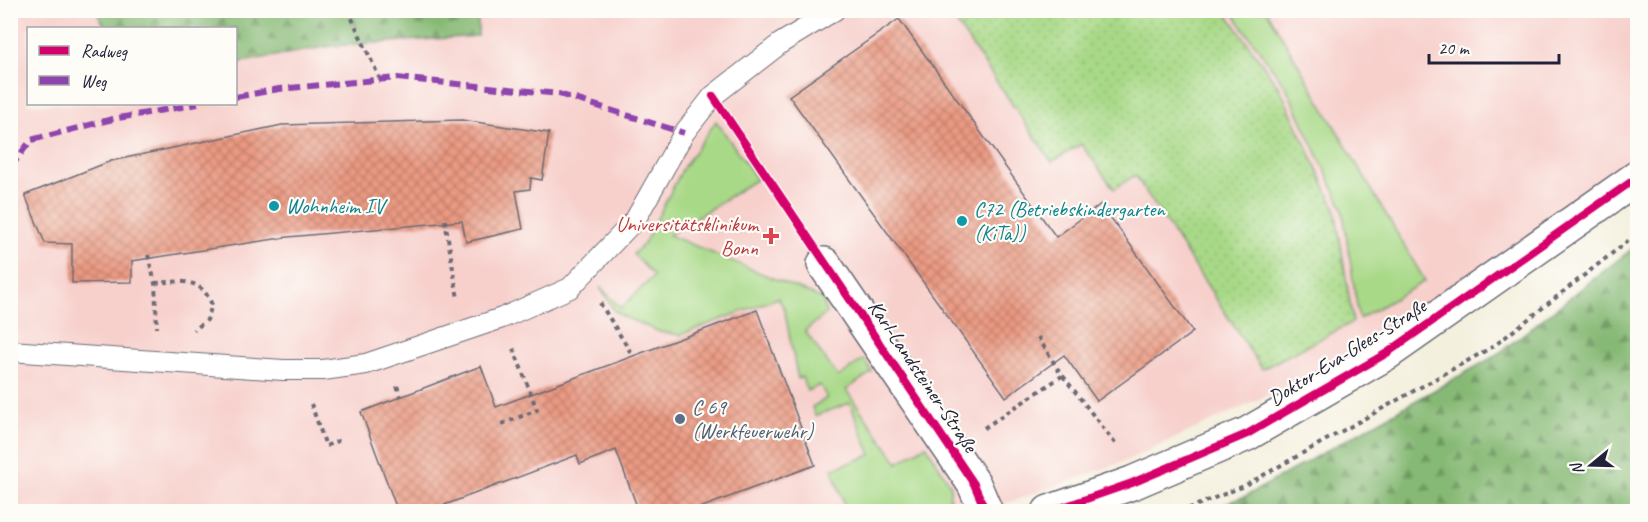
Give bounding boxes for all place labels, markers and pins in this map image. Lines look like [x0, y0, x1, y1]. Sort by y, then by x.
place label: Wohnheim IV [286, 193, 388, 219]
place label: C72 (Betriebskindergarten (KiTa)) [974, 196, 1166, 246]
marker: Wohnheim IV [267, 199, 281, 213]
place label: Universitätsklinikum Bonn [616, 211, 760, 261]
marker: C72 (Betriebskindergarten (KiTa)) [955, 214, 969, 228]
marker: Universitätsklinikum Bonn [762, 227, 780, 245]
place label: C 69 (Werkfeuerwehr) [692, 394, 814, 444]
marker: C 69 (Werkfeuerwehr) [673, 412, 687, 426]

